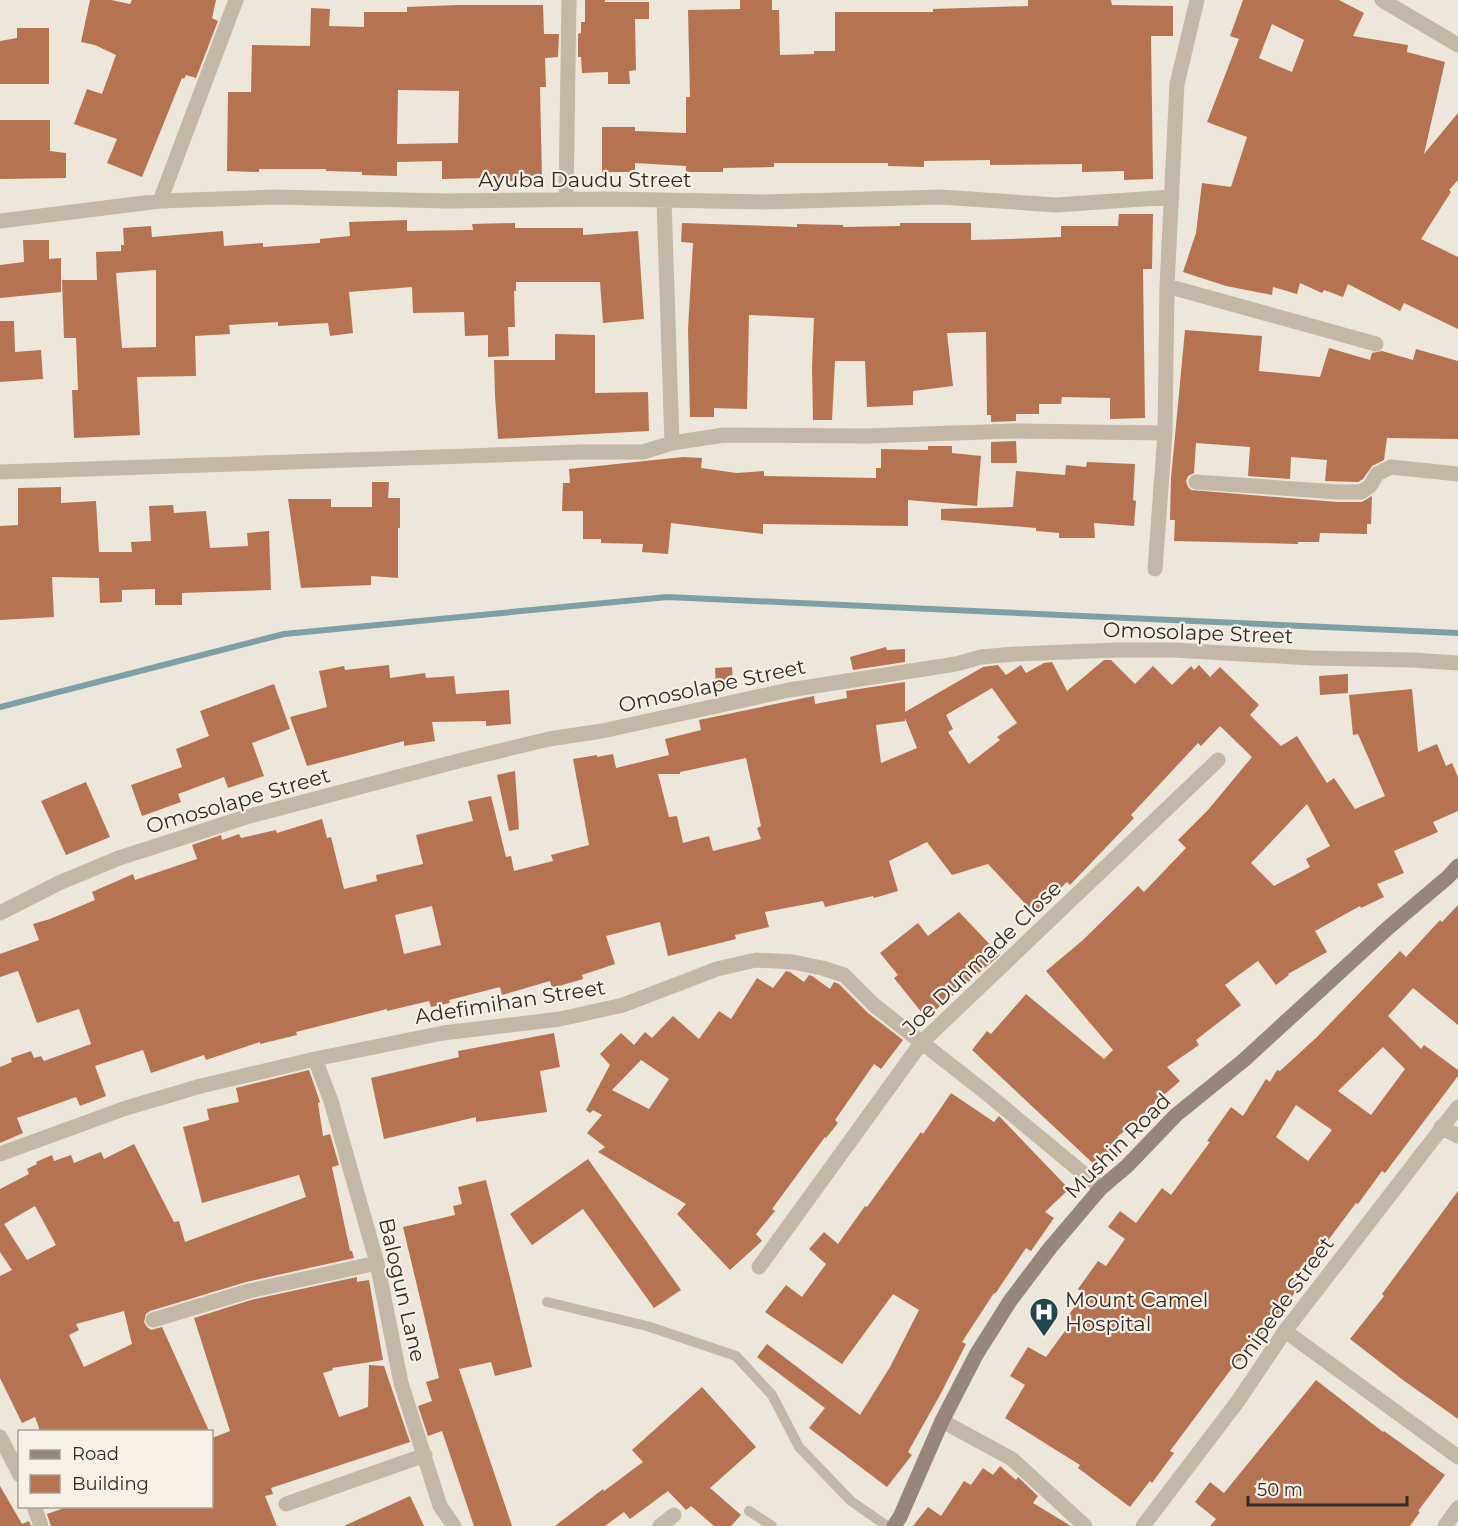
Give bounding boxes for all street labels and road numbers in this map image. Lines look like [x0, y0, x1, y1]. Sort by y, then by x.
street label: Ayuba Daudu Street [478, 167, 692, 192]
street label: Omosolape Street [1102, 617, 1294, 648]
street label: Omosolape Street [616, 653, 808, 718]
street label: Omosolape Street [143, 762, 333, 839]
street label: Joe Dunmade Close [896, 875, 1066, 1041]
street label: Adefimihan Street [413, 974, 607, 1029]
street label: Mushin Road [1060, 1088, 1176, 1204]
street label: Balogun Lane [374, 1216, 431, 1364]
street label: Onipede Street [1224, 1232, 1339, 1376]

